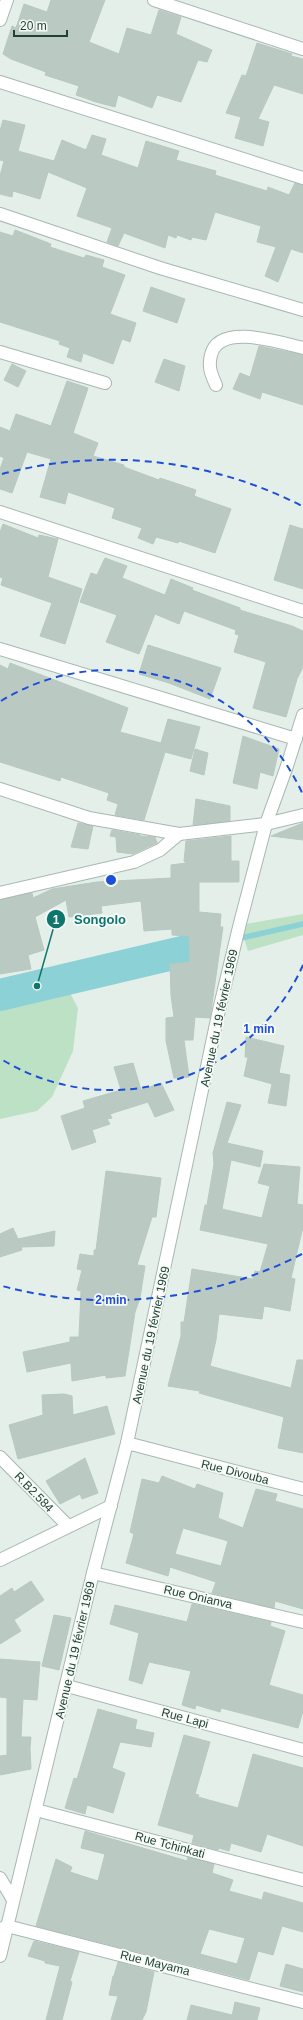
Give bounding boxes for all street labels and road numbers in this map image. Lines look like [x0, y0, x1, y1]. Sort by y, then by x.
street label: Avenue du 19 février 1969 [198, 947, 241, 1088]
street label: Avenue du 19 février 1969 [130, 1264, 173, 1405]
street label: Rue Divouba [200, 1457, 271, 1487]
street label: R.B2.584 [12, 1469, 57, 1515]
street label: Avenue du 19 février 1969 [52, 1580, 98, 1720]
street label: Rue Onianva [162, 1582, 234, 1612]
street label: Rue Lapi [160, 1705, 210, 1731]
street label: Rue Tchinkati [133, 1829, 207, 1861]
street label: Rue Mayama [119, 1948, 192, 1979]

